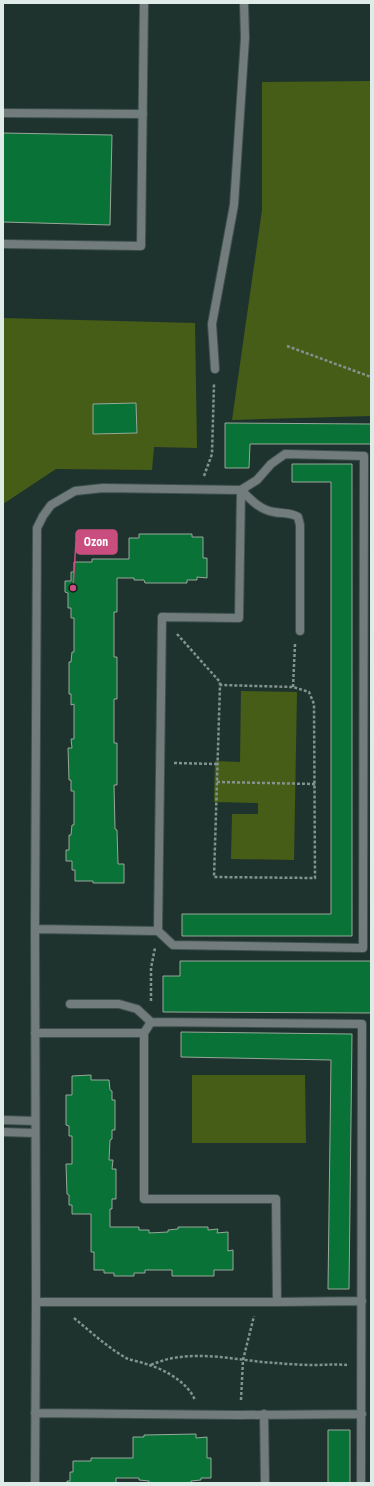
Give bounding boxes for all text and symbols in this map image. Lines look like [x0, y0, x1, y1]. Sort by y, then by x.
callout: Ozon [76, 530, 117, 554]
text: Ozon [84, 535, 108, 549]

